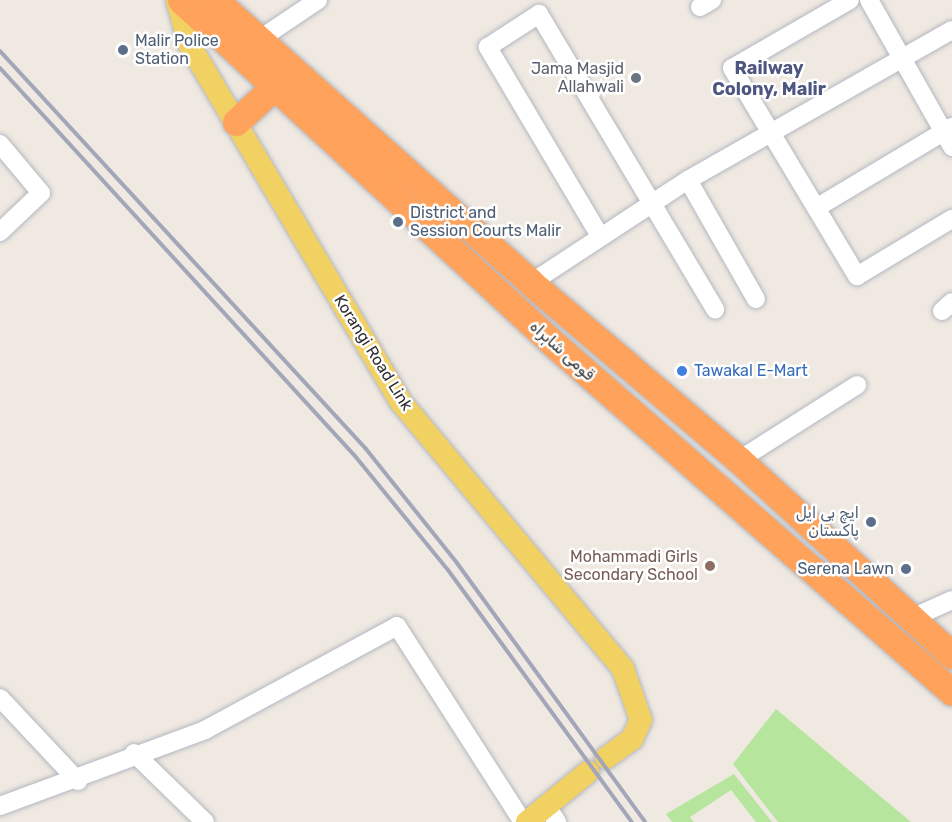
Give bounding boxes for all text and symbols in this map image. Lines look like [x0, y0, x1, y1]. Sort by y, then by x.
place label: Malir Police Station [135, 31, 219, 69]
marker: Malir Police Station [116, 43, 130, 57]
district label: Railway Colony, Malir [712, 58, 826, 100]
place label: Jama Masjid Allahwali [531, 59, 624, 97]
marker: Jama Masjid Allahwali [629, 71, 643, 85]
place label: District and Session Courts Malir [410, 203, 561, 241]
marker: District and Session Courts Malir [391, 215, 405, 229]
street label: Korangi Road Link [330, 292, 416, 414]
street label: قومی شاہراہ [526, 317, 598, 385]
place label: Tawakal E-Mart [694, 361, 808, 381]
marker: Tawakal E-Mart [675, 364, 689, 378]
place label: ایچ بی ایل پاکستان [796, 503, 859, 541]
marker: ایچ بی ایل پاکستان [864, 515, 878, 529]
place label: Mohammadi Girls Secondary School [563, 547, 698, 585]
marker: Mohammadi Girls Secondary School [703, 559, 717, 573]
place label: Serena Lawn [797, 559, 894, 579]
marker: Serena Lawn [899, 562, 913, 576]

